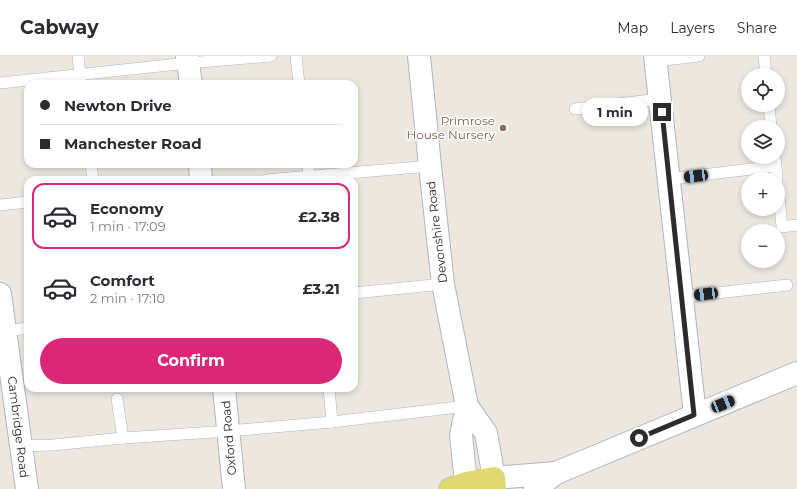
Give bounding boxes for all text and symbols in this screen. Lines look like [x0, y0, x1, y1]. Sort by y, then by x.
text: Cabway [20, 16, 99, 39]
text: Map [617, 19, 648, 37]
text: Layers [670, 19, 715, 37]
text: Share [737, 19, 777, 37]
map controls [741, 68, 785, 268]
button: locate [741, 68, 785, 112]
text: Newton Drive [64, 96, 172, 115]
callout: 1 min [582, 98, 648, 126]
route end [653, 103, 671, 121]
text: 1 min [597, 104, 633, 120]
place label: Primrose House Nursery [406, 113, 495, 142]
button: layers [741, 120, 785, 164]
marker: Primrose House Nursery [498, 123, 508, 133]
text: Manchester Road [64, 134, 202, 153]
car [683, 169, 709, 183]
button: + [741, 172, 785, 216]
street label: Devonshire Road [423, 180, 450, 284]
icon: car [42, 198, 78, 234]
text: Economy [90, 199, 163, 218]
text: £2.38 [298, 207, 340, 226]
text: 1 min · 17:09 [90, 218, 166, 234]
button: − [741, 224, 785, 268]
icon: car [42, 270, 78, 306]
text: Comfort [90, 271, 155, 290]
text: £3.21 [302, 279, 340, 298]
car [693, 287, 719, 301]
text: 2 min · 17:10 [90, 290, 165, 306]
button: Confirm [40, 338, 342, 384]
street label: Cambridge Road [5, 375, 32, 479]
car [710, 394, 736, 414]
street label: Oxford Road [218, 400, 239, 476]
route start [630, 429, 648, 447]

